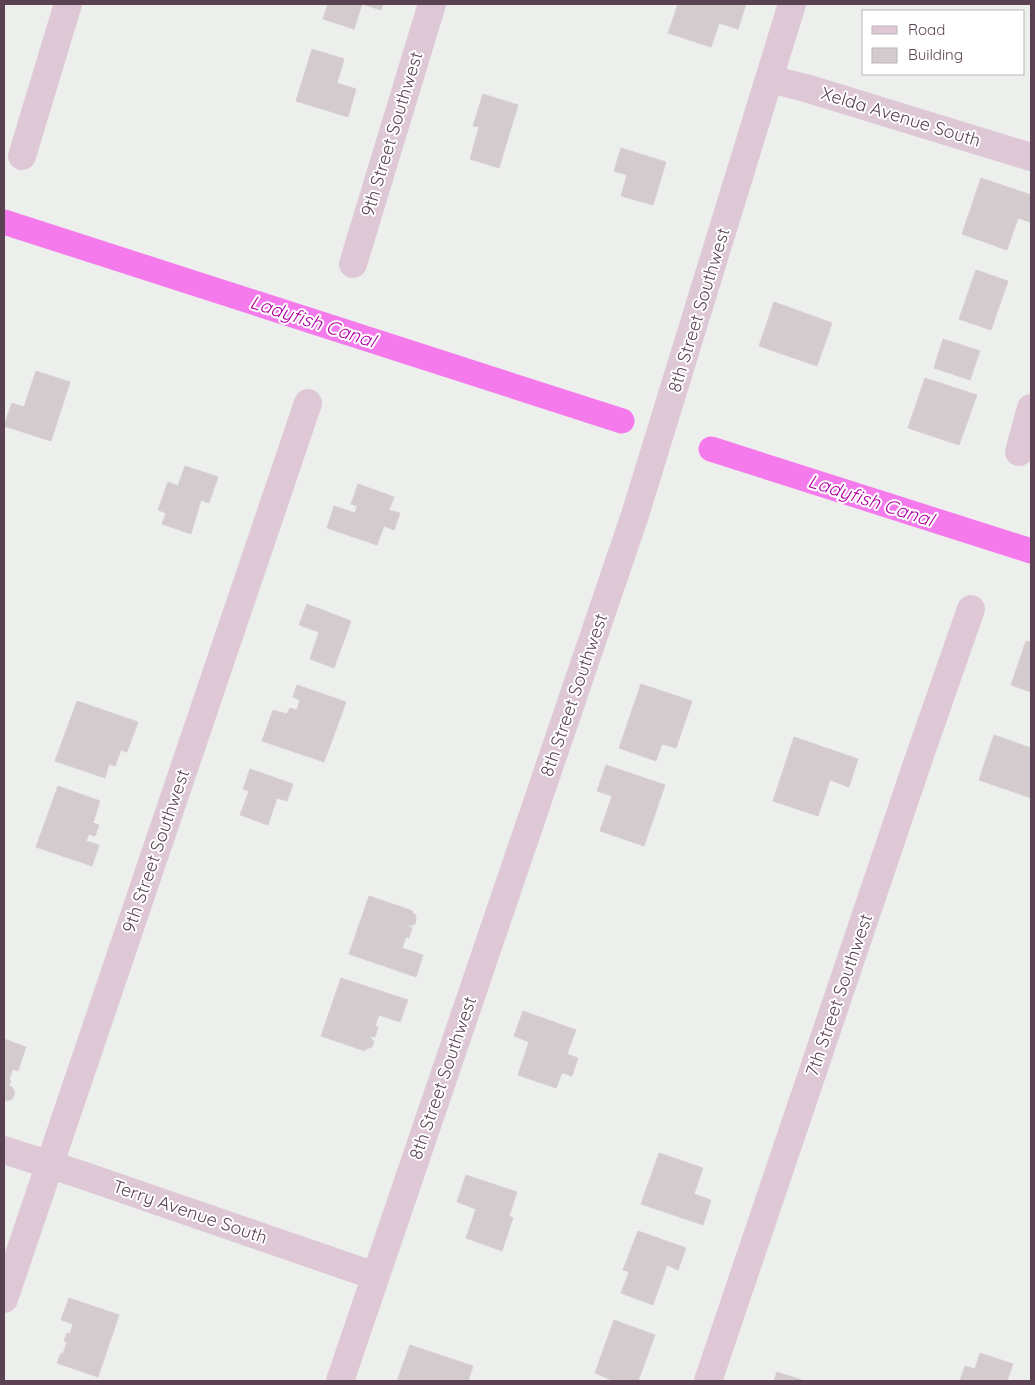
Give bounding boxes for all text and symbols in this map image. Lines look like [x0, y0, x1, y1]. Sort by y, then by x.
legend [862, 10, 1025, 75]
text: Road [908, 20, 945, 39]
text: Building [908, 45, 963, 64]
street label: 9th Street Southwest [355, 49, 428, 219]
street label: Xelda Avenue South [819, 81, 984, 152]
street label: 8th Street Southwest [663, 225, 734, 395]
water label: Ladyfish Canal [247, 289, 381, 353]
water label: Ladyfish Canal [805, 468, 939, 532]
street label: 8th Street Southwest [535, 610, 612, 779]
street label: 9th Street Southwest [117, 766, 194, 936]
street label: 7th Street Southwest [800, 911, 877, 1079]
street label: 8th Street Southwest [404, 993, 481, 1162]
street label: Terry Avenue South [110, 1174, 270, 1249]

